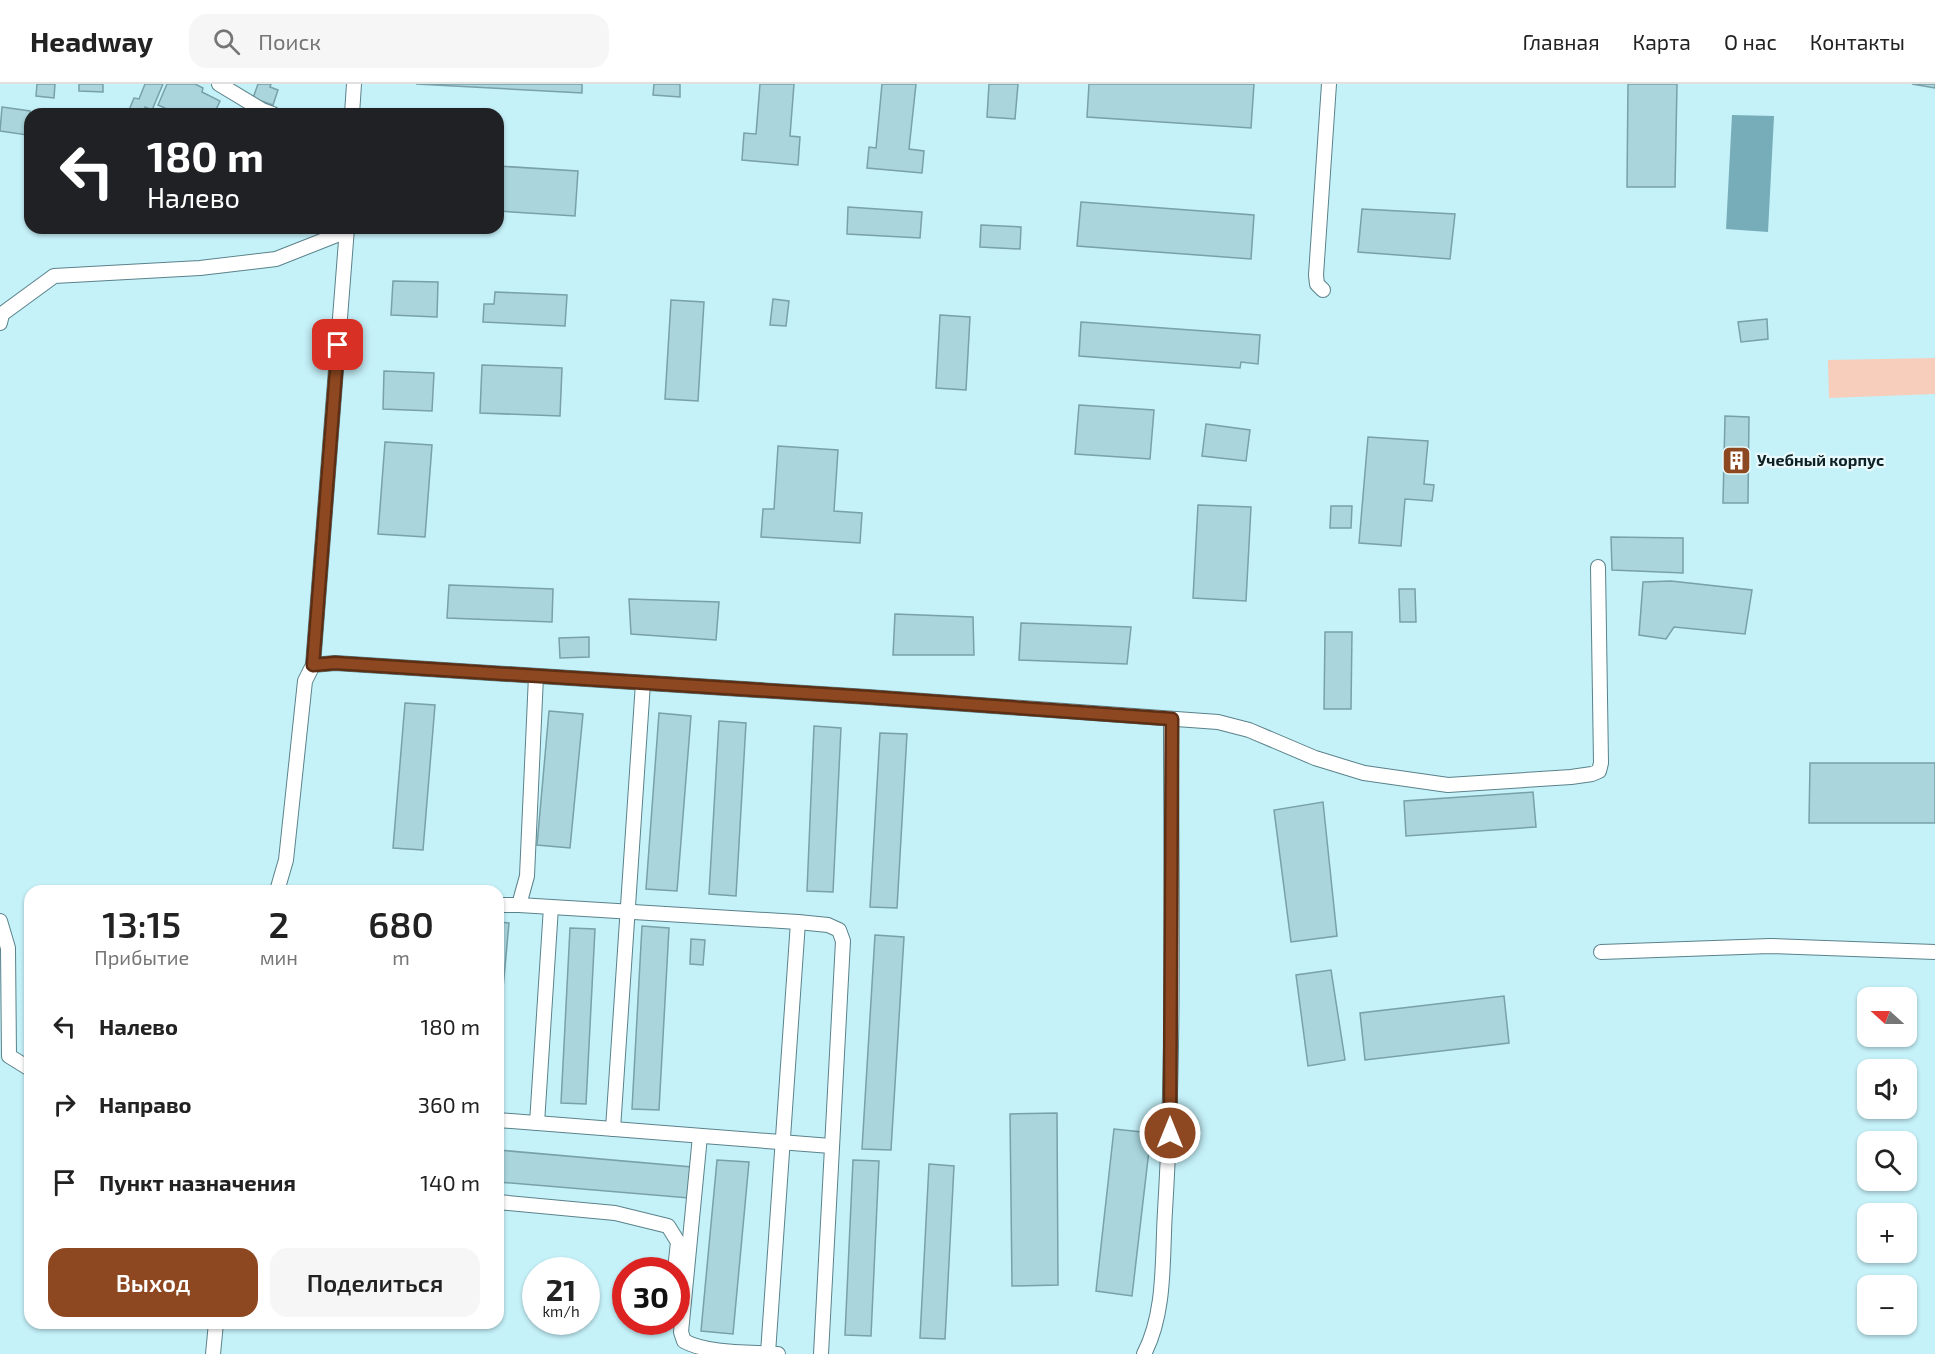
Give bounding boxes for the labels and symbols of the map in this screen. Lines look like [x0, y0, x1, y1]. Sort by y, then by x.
pin [312, 319, 363, 370]
building icon: Учебный корпус [1720, 444, 1752, 476]
place label: Учебный корпус [1757, 450, 1884, 469]
north arrow [1857, 987, 1917, 1047]
position arrow [1138, 1101, 1202, 1165]
speed limit sign: 30 [612, 1257, 690, 1335]

